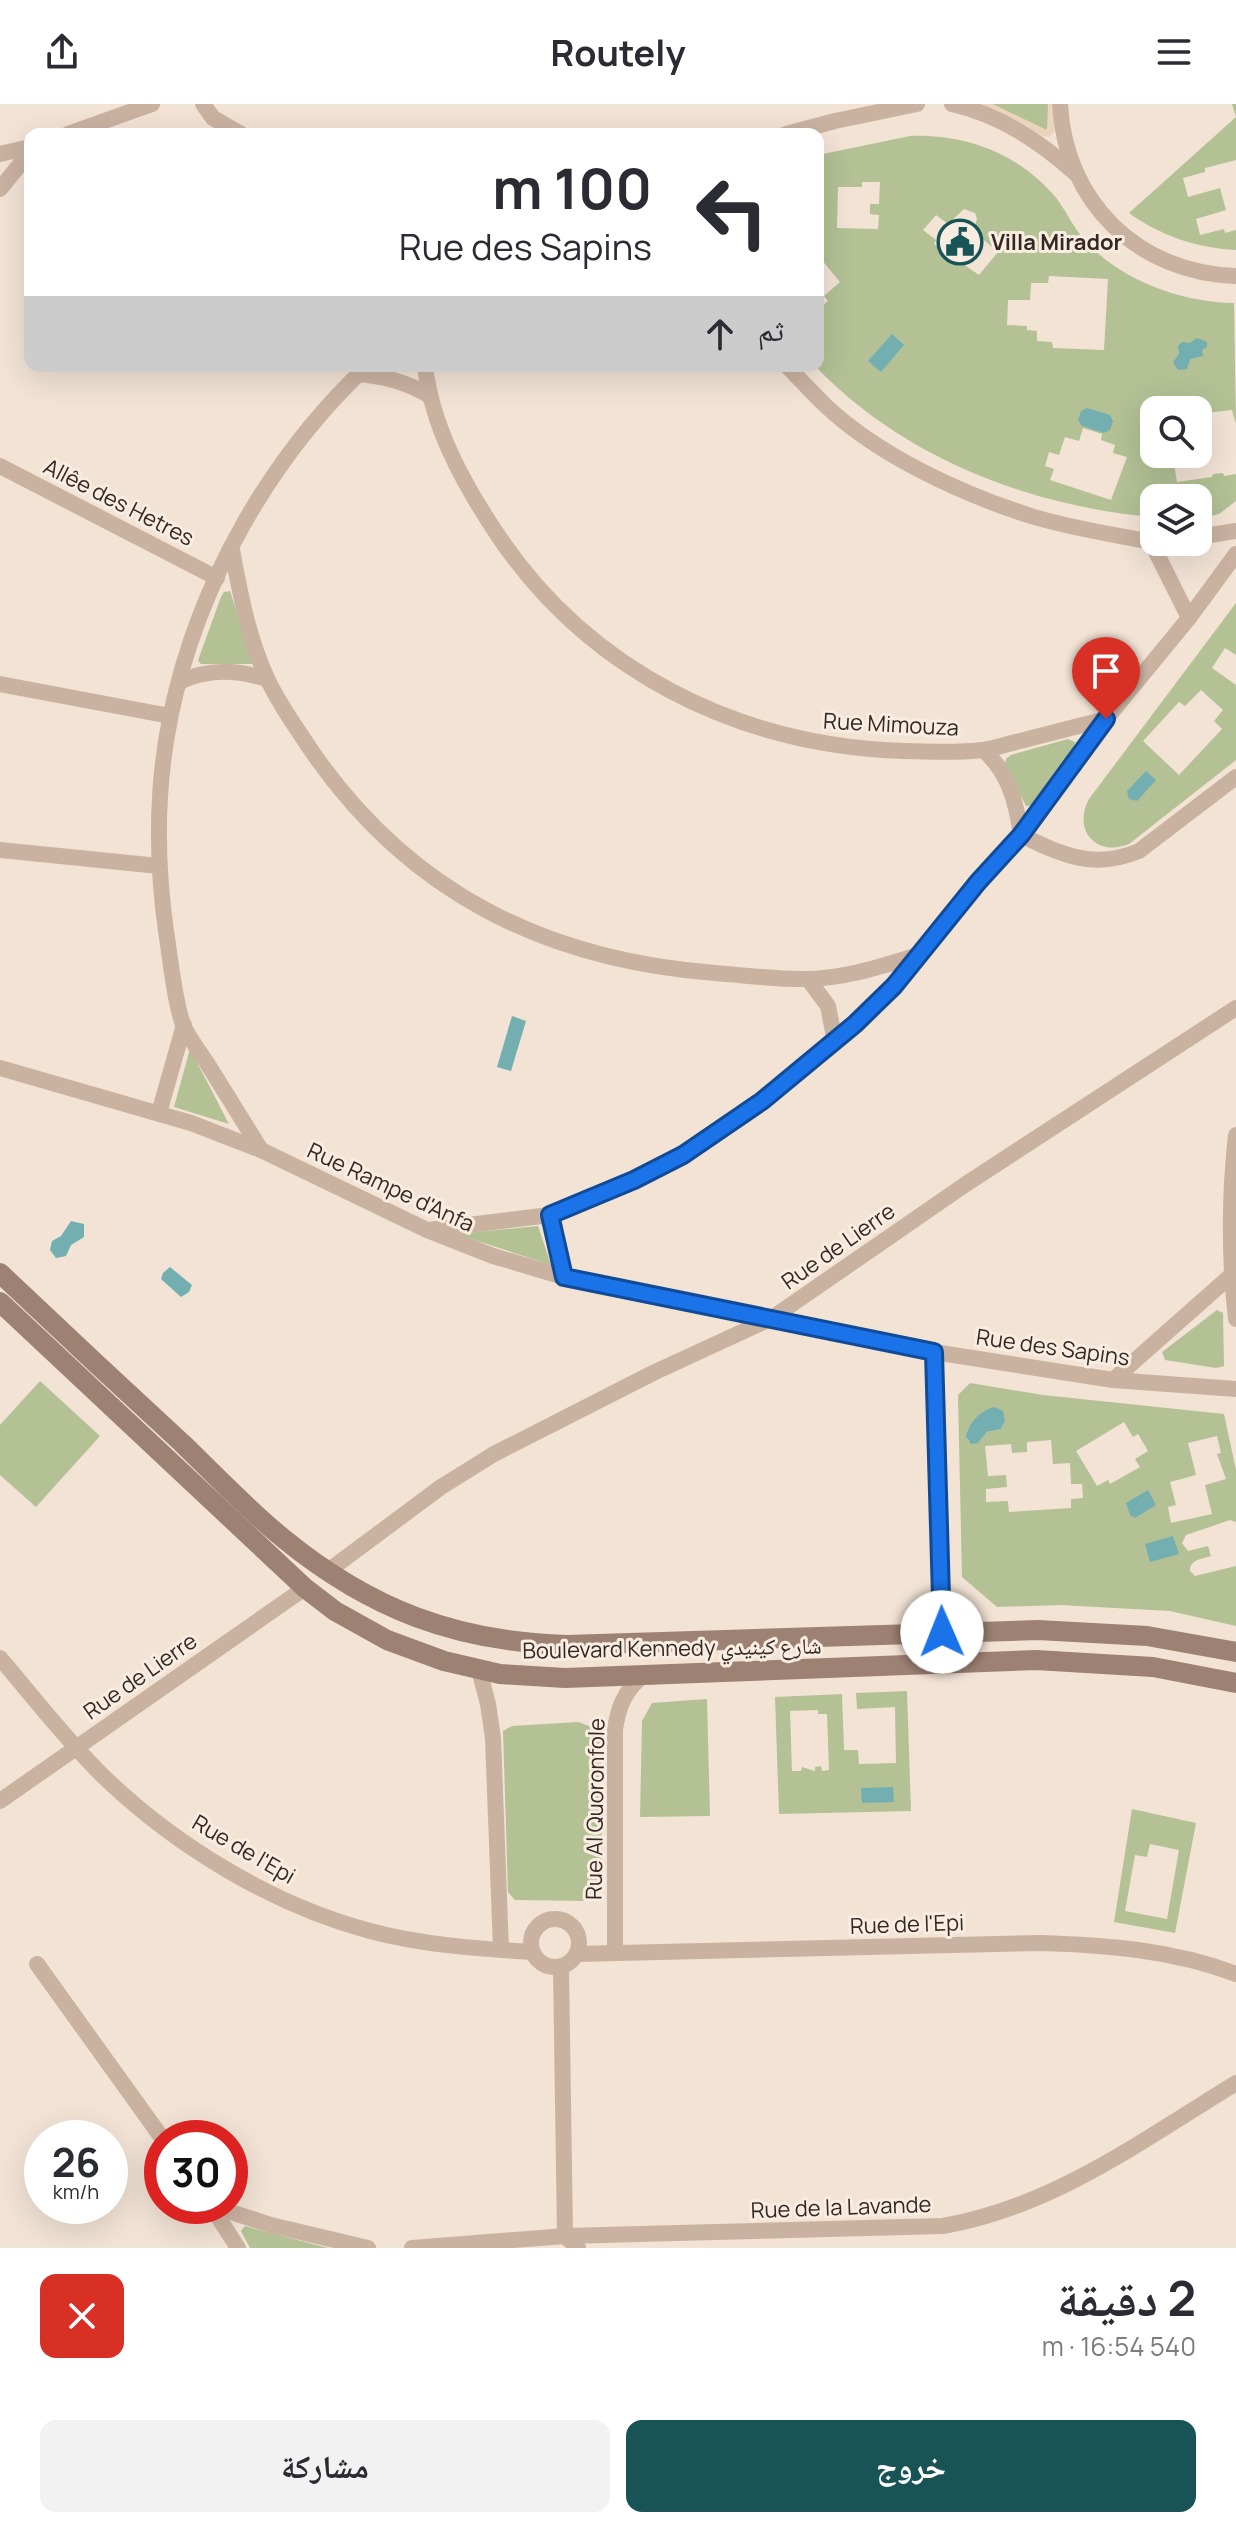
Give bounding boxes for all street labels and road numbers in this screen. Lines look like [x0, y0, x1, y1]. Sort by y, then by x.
street label: Allêe des Hetres [39, 451, 199, 553]
street label: Rue Mimouza [822, 705, 960, 743]
street label: Rue Rampe d'Anfa [303, 1135, 479, 1239]
street label: Rue de Lierre [775, 1196, 901, 1296]
street label: Rue des Sapins [974, 1321, 1132, 1373]
street label: Rue de Lierre [77, 1626, 203, 1726]
street label: Boulevard Kennedy شارع كينيدي [522, 1630, 822, 1668]
street label: Rue Al Quoronfole [578, 1718, 612, 1900]
street label: Rue de l'Epi [187, 1807, 301, 1891]
street label: Rue de l'Epi [849, 1907, 965, 1941]
street label: Rue de la Lavande [750, 2189, 932, 2225]

